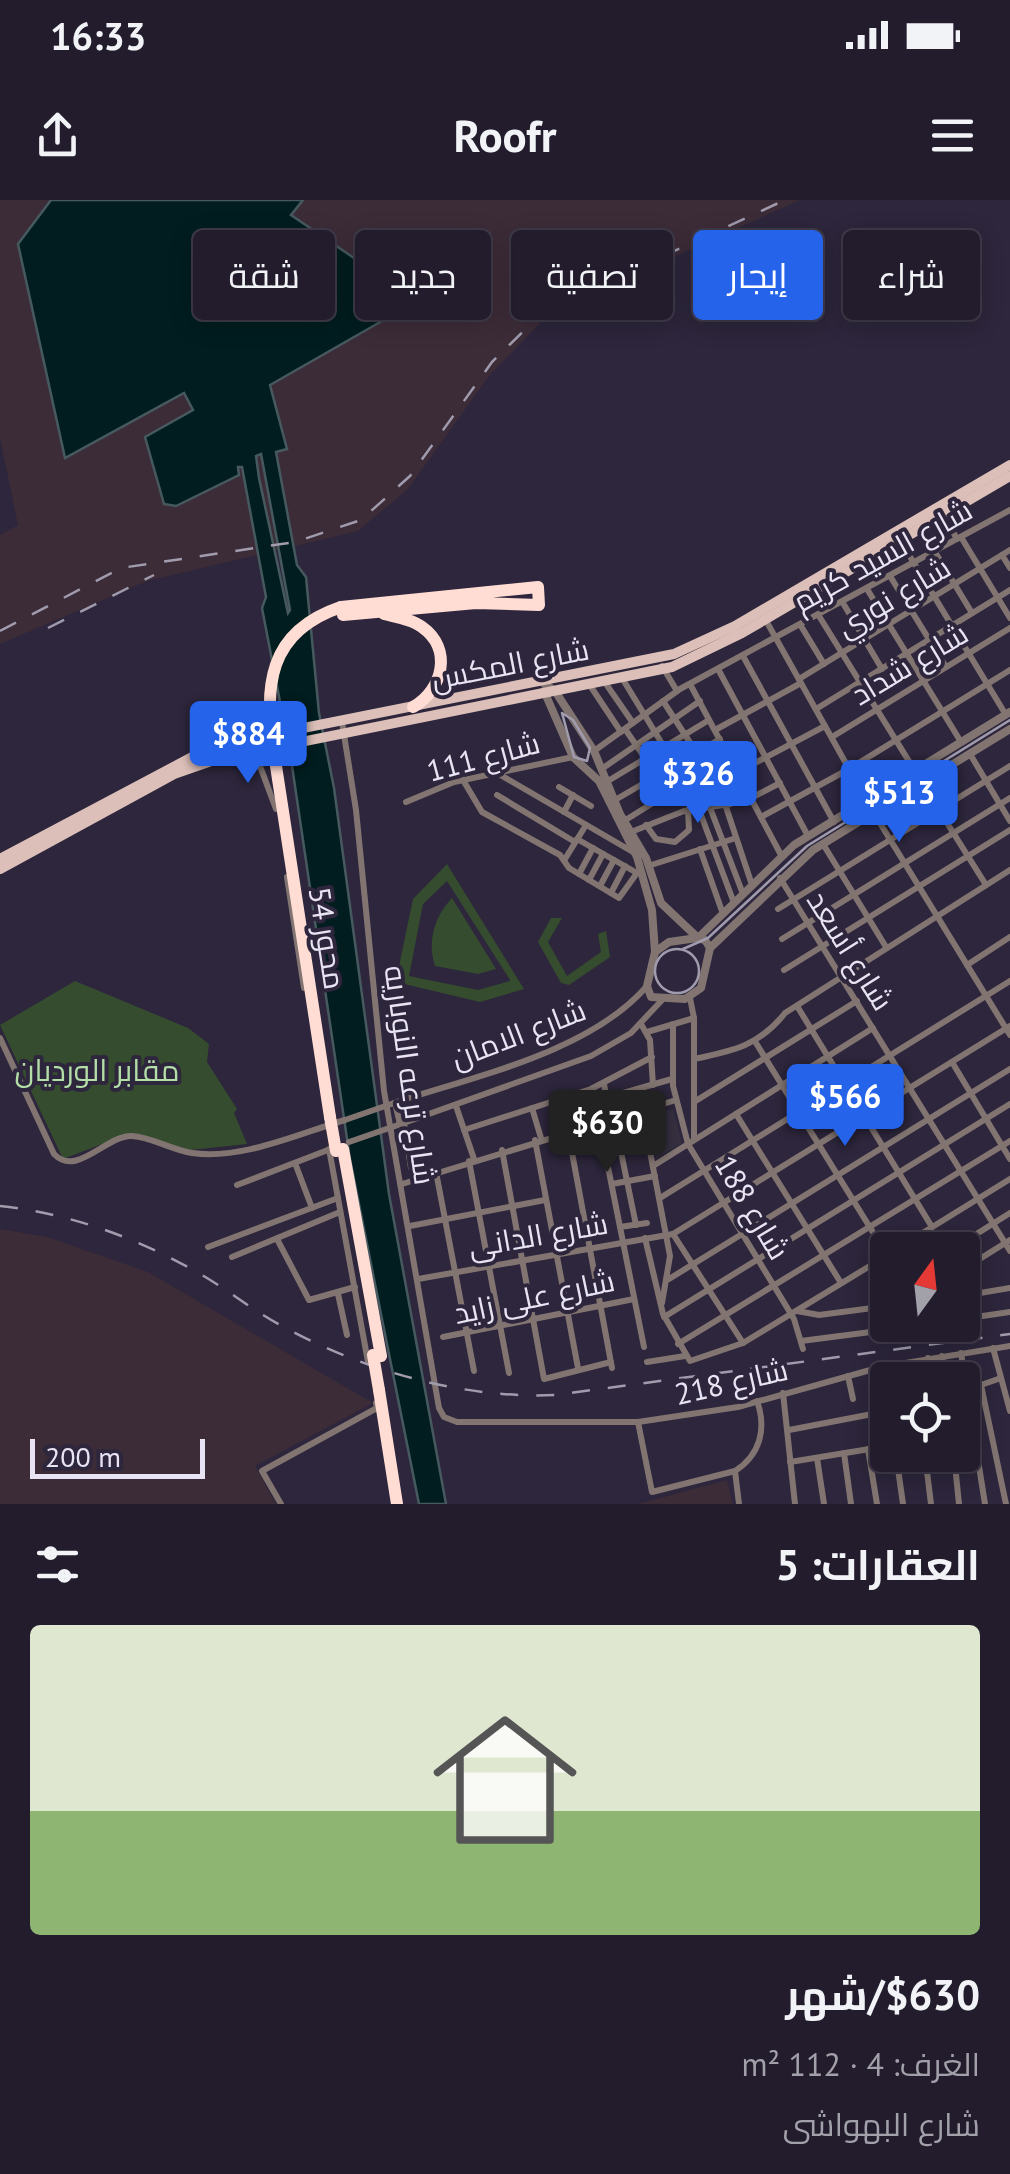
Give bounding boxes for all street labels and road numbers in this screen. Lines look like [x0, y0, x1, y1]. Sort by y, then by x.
street label: شارع السيد كريم [785, 490, 979, 622]
street label: شارع نوري [829, 547, 960, 650]
street label: شارع شداد [843, 613, 976, 715]
street label: شارع المكس [428, 629, 593, 699]
street label: شارع 111 [422, 722, 544, 792]
street label: شارع أسعد [797, 883, 903, 1018]
street label: محور 54 [301, 884, 355, 992]
street label: شارع ترعه النوباريه [374, 963, 446, 1188]
street label: شارع الامان [445, 989, 592, 1078]
street label: شارع 188 [705, 1148, 799, 1267]
street label: شارع الدانى [465, 1203, 611, 1267]
street label: شارع على زايد [450, 1260, 618, 1334]
street label: شارع 218 [670, 1349, 792, 1415]

